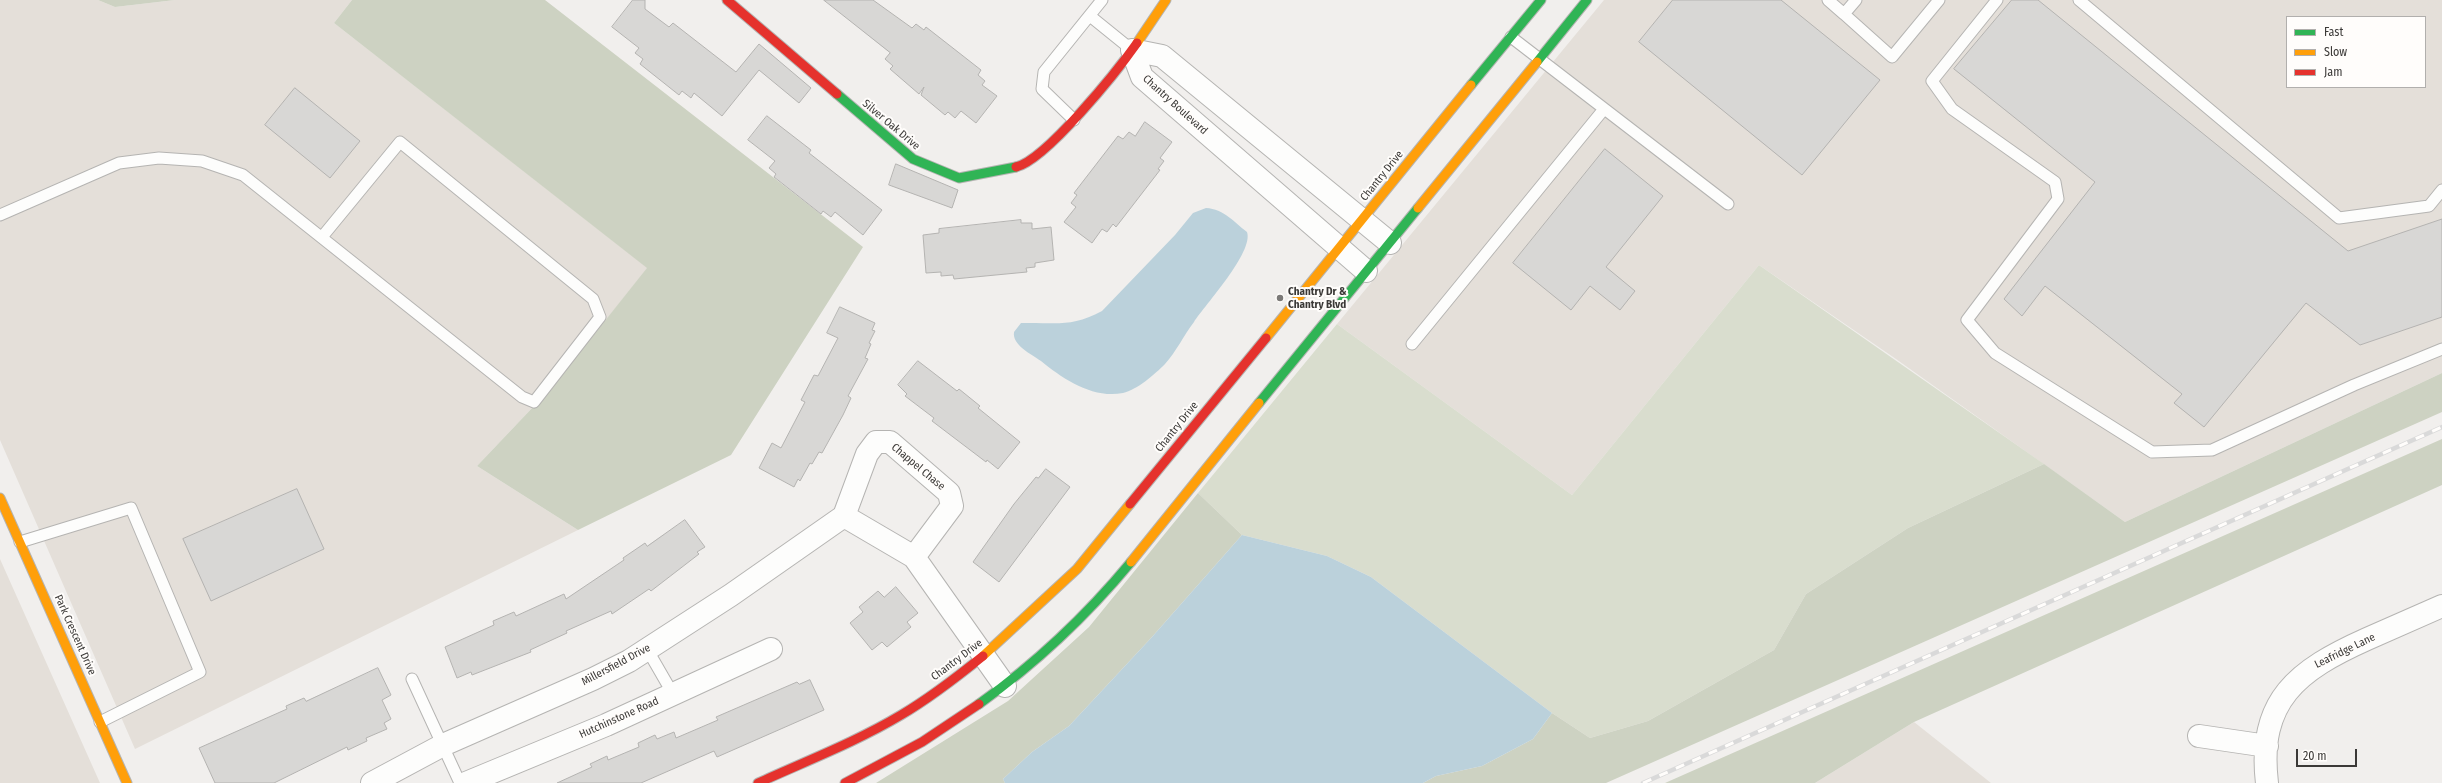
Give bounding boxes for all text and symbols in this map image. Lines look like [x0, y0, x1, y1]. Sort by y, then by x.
legend [2286, 16, 2426, 88]
text: Fast [2324, 25, 2343, 39]
text: Slow [2324, 45, 2347, 59]
text: Jam [2324, 65, 2342, 79]
street label: Chantry Boulevard [1140, 72, 1210, 138]
street label: Silver Oak Drive [860, 97, 922, 153]
street label: Chantry Drive [1358, 148, 1406, 204]
place label: Chantry Dr & Chantry Blvd [1288, 285, 1347, 311]
marker: Chantry Dr & Chantry Blvd [1275, 293, 1285, 303]
street label: Chantry Drive [1153, 399, 1201, 455]
street label: Chappel Chase [888, 441, 948, 493]
street label: Park Crescent Drive [51, 593, 99, 677]
street label: Leafridge Lane [2313, 631, 2377, 671]
street label: Chantry Drive [929, 636, 985, 684]
street label: Millersfield Drive [579, 641, 653, 689]
street label: Hutchinstone Road [577, 695, 661, 741]
scale bar [2298, 741, 2359, 767]
text: 20 m [2303, 749, 2327, 763]

